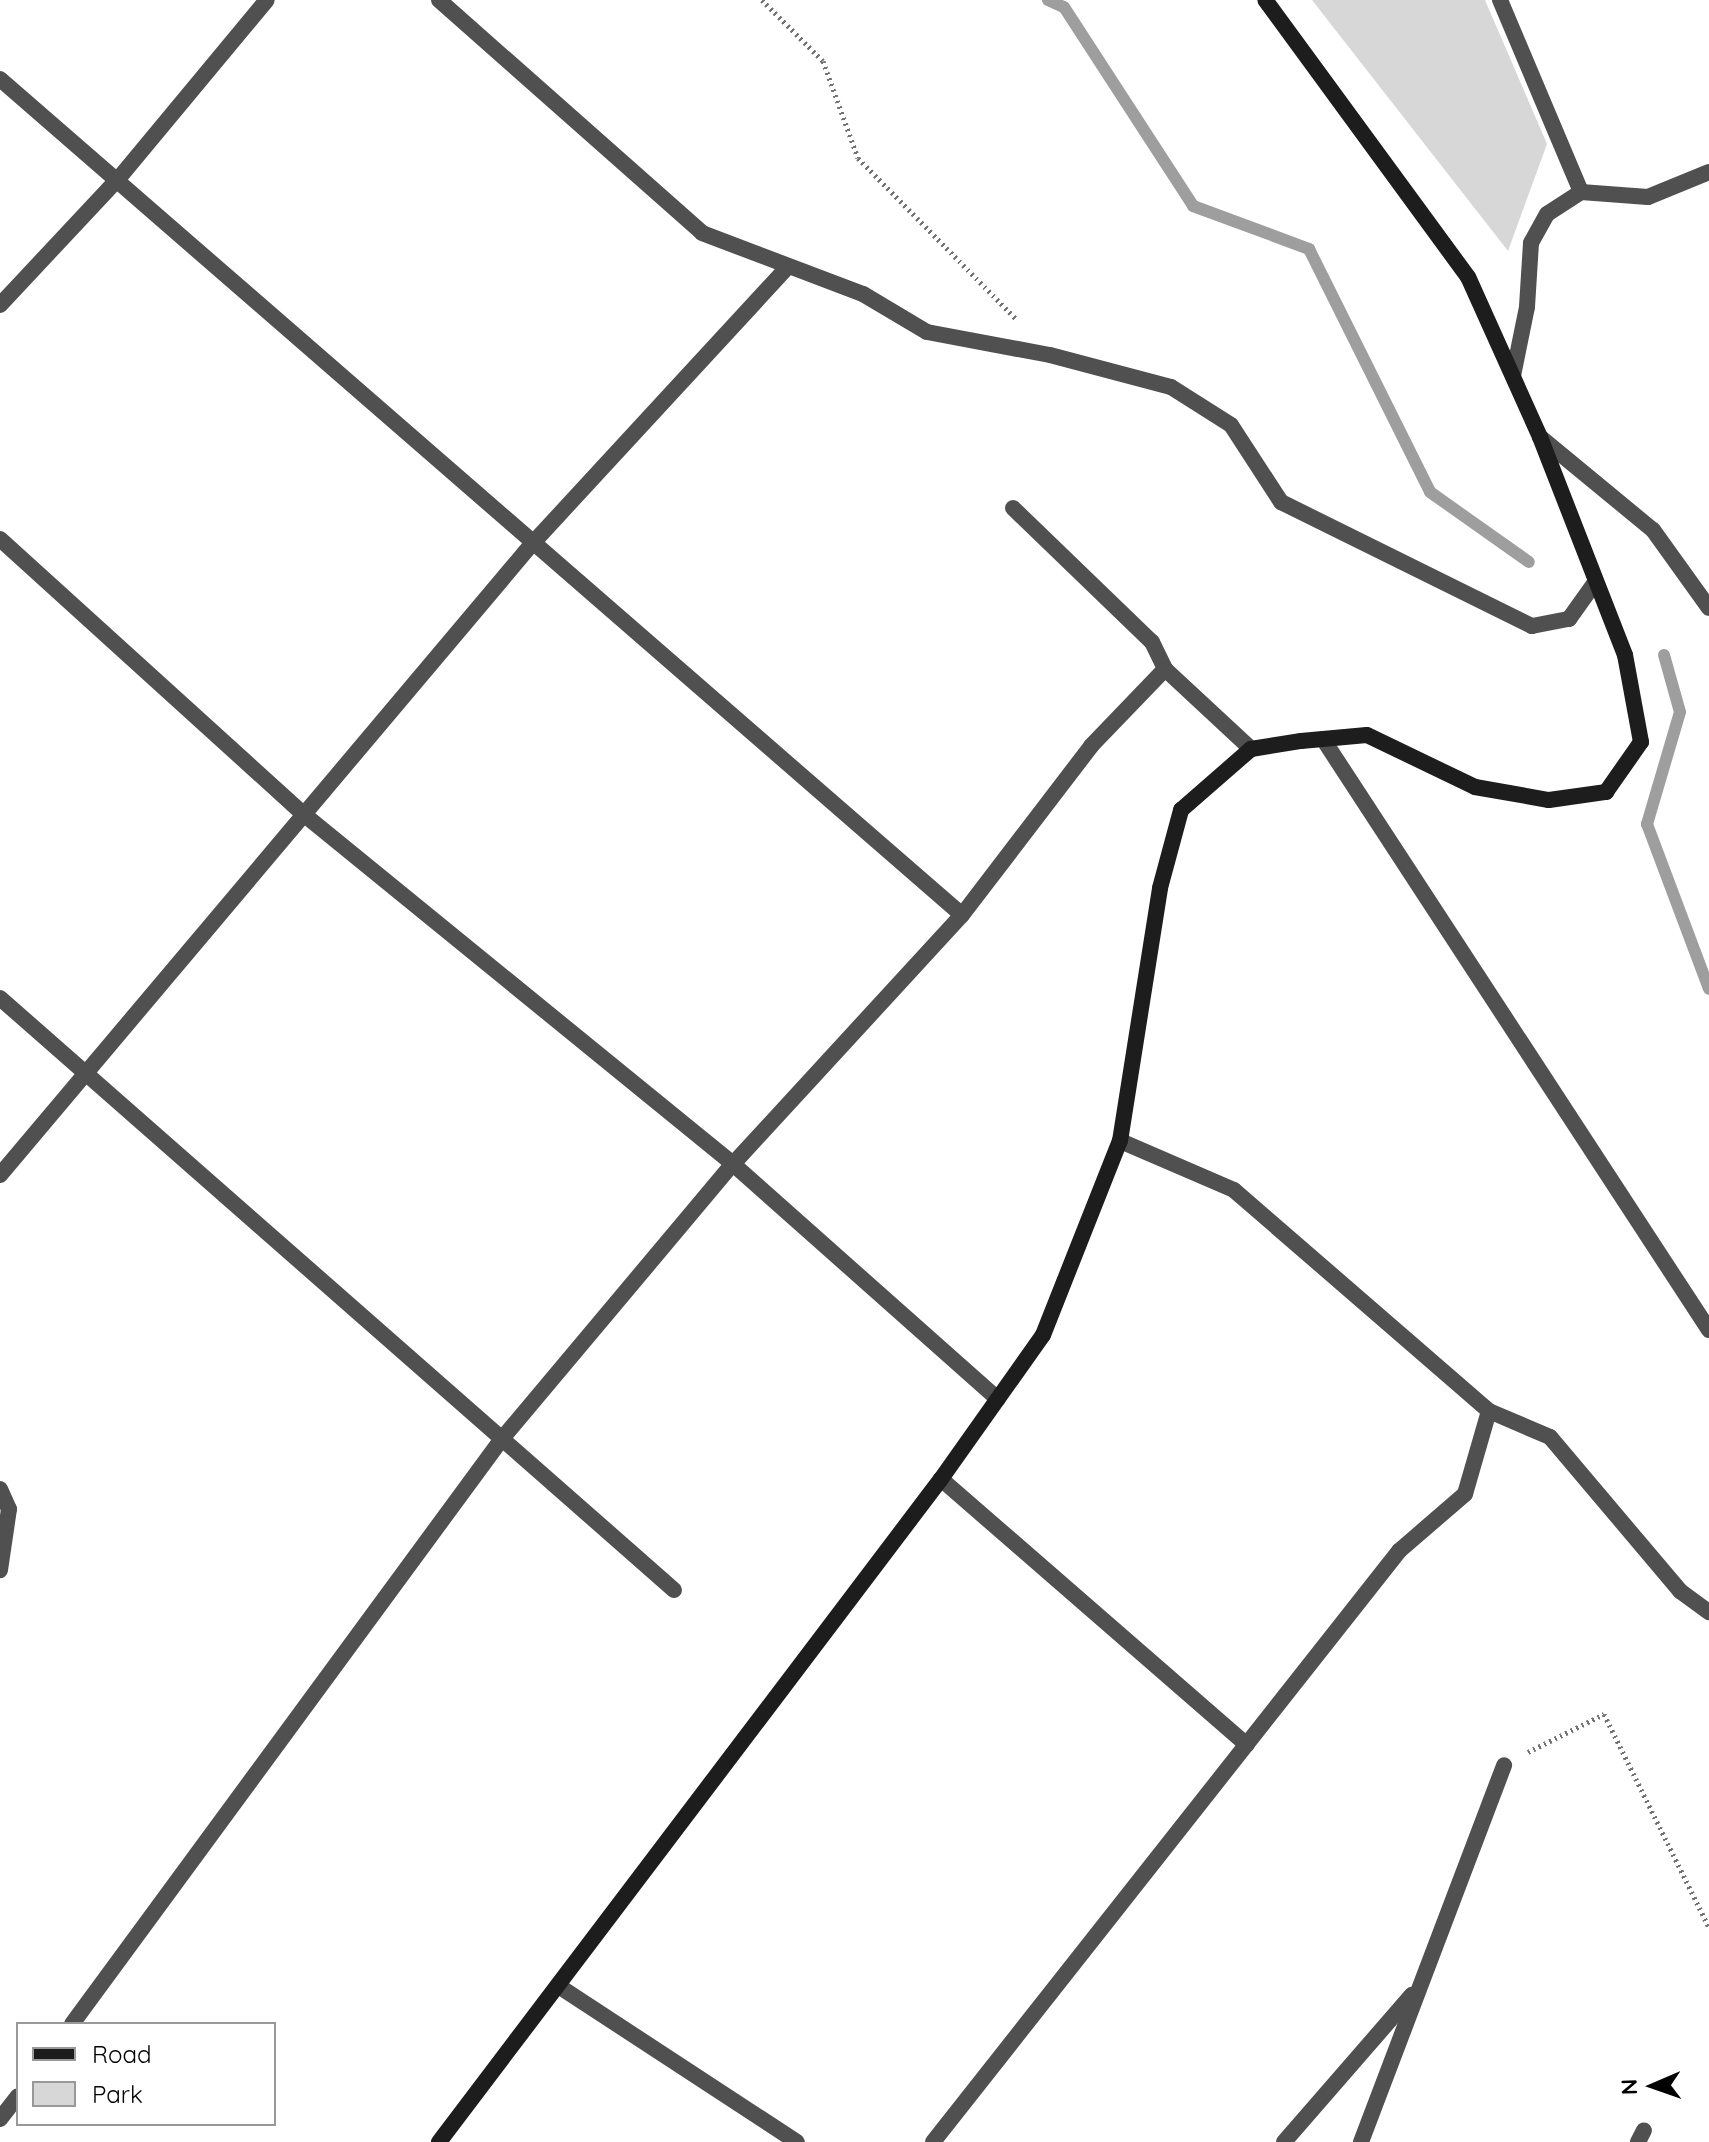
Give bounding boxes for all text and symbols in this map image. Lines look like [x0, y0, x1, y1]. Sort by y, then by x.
legend [16, 2022, 276, 2126]
text: Road [92, 2039, 152, 2069]
north arrow [1613, 2046, 1693, 2126]
text: N [1615, 2078, 1643, 2095]
text: Park [92, 2079, 143, 2109]

